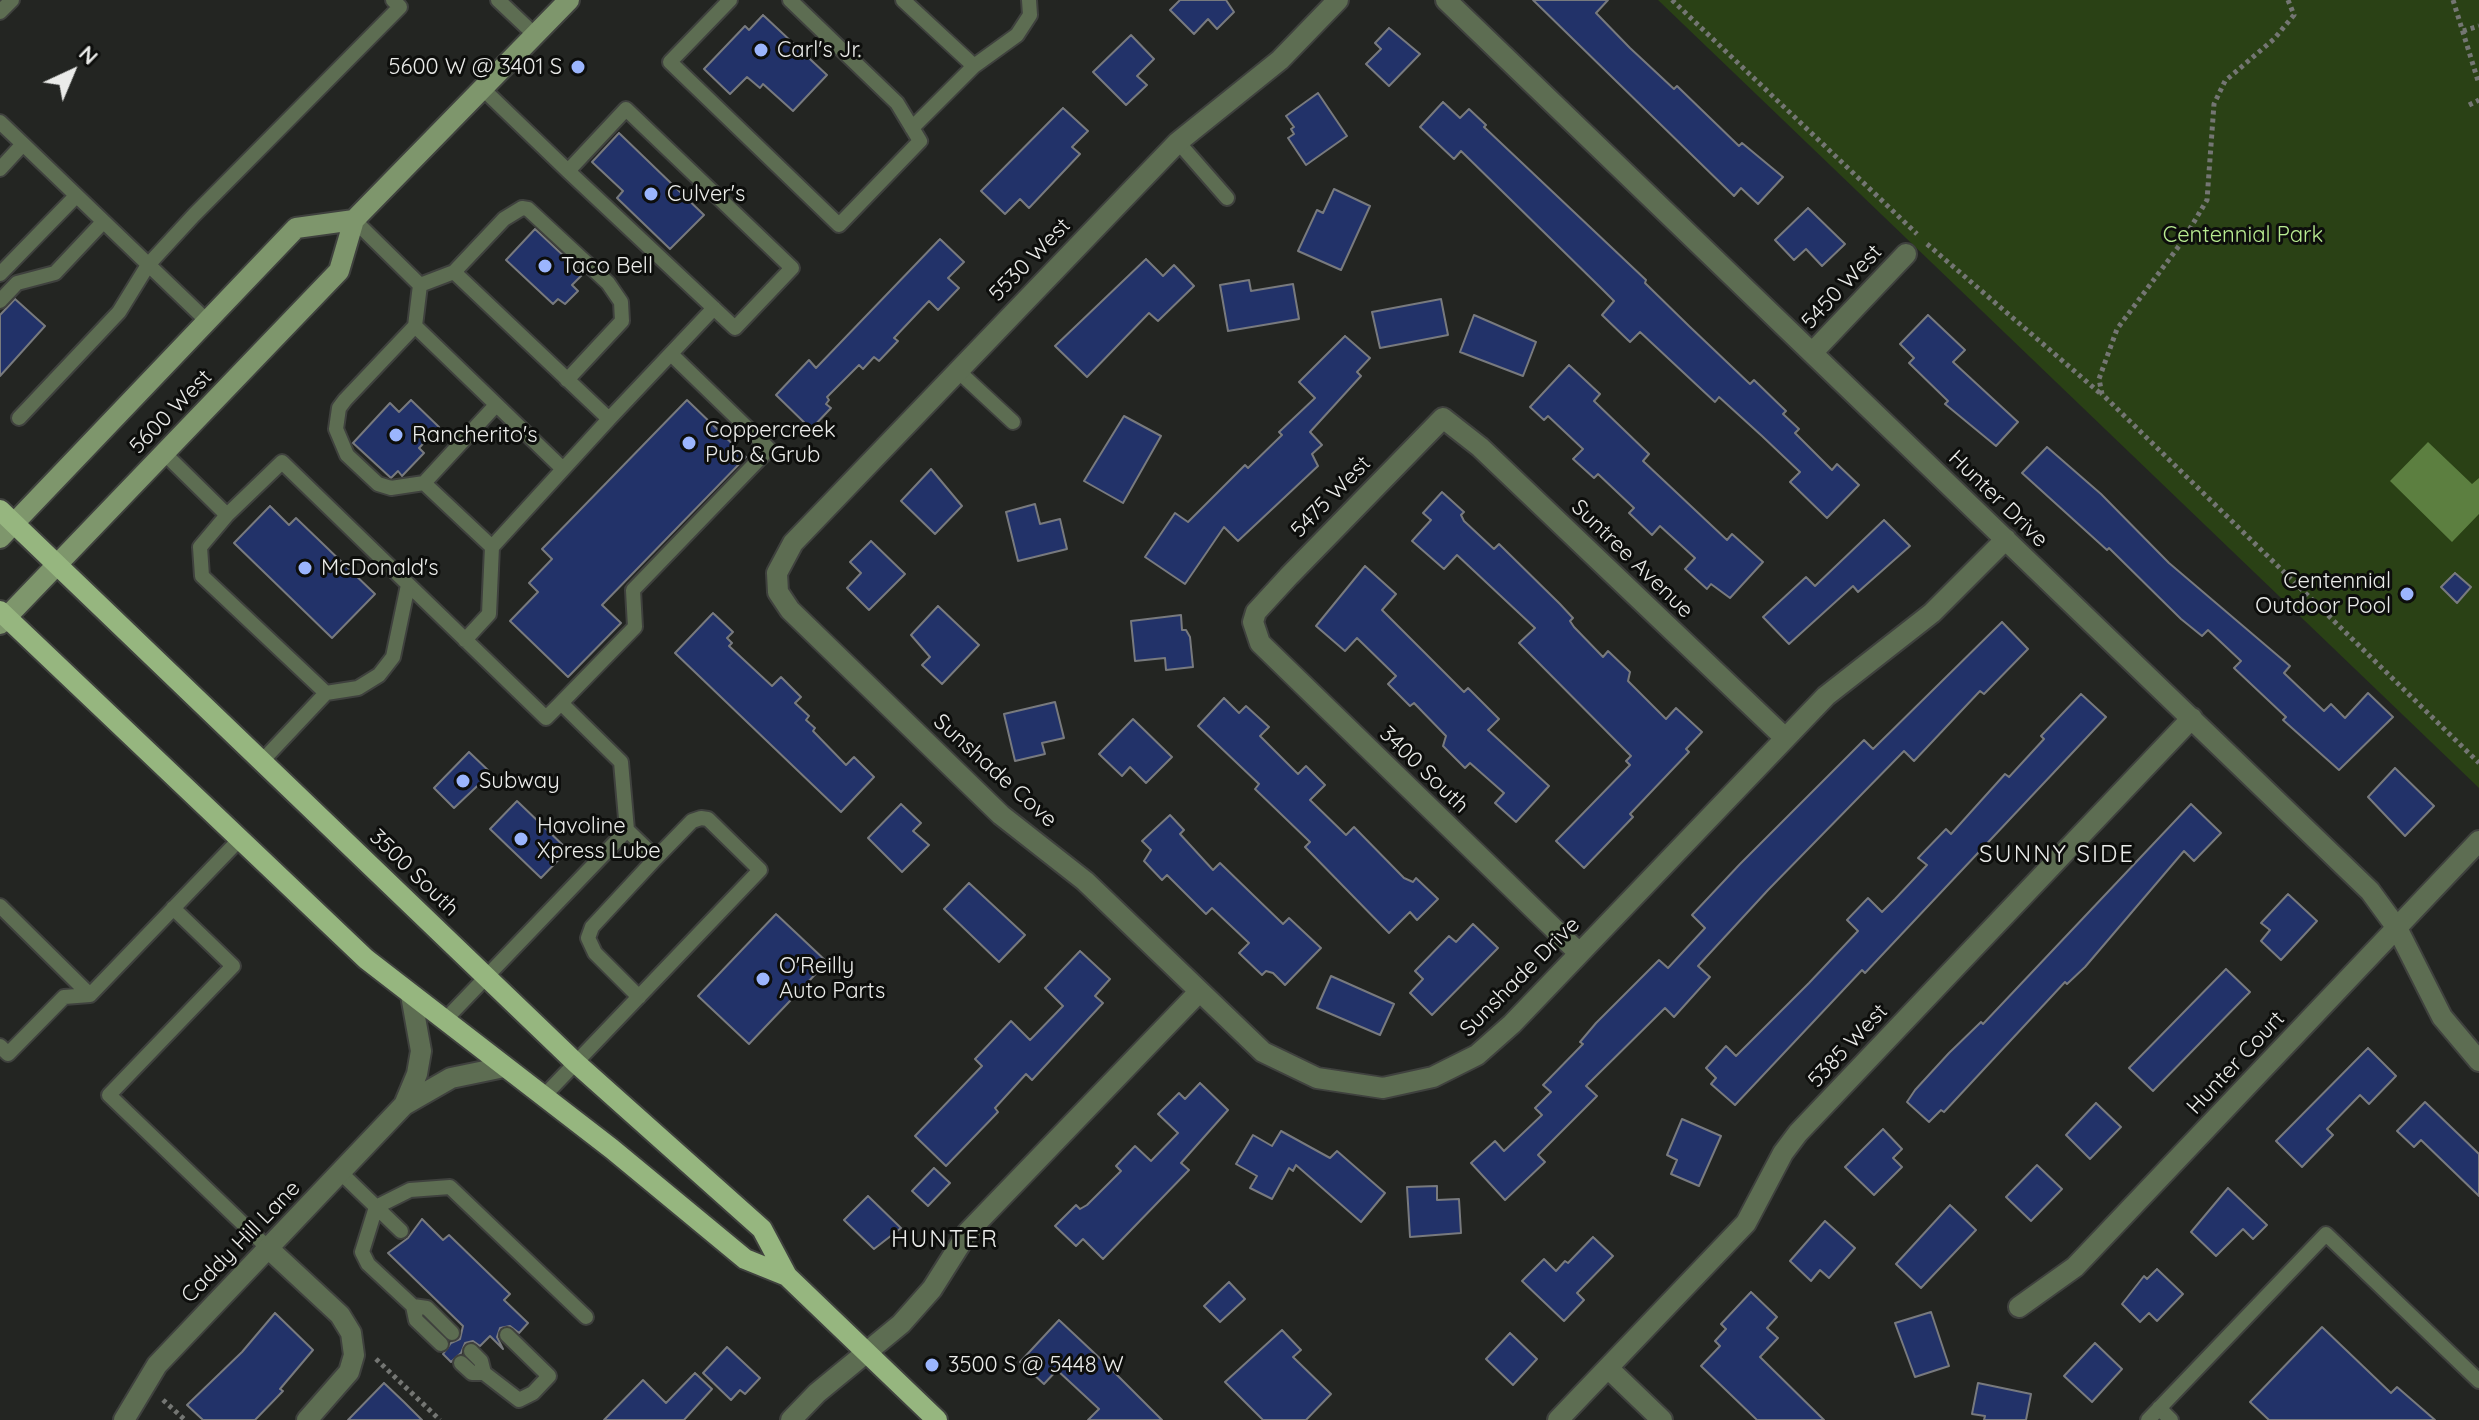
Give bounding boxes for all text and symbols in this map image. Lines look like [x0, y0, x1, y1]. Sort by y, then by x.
north arrow [32, 32, 112, 112]
place label: Carl's Jr. [777, 37, 862, 63]
text: N [73, 39, 104, 70]
marker: Carl's Jr. [752, 41, 770, 59]
place label: 5600 W @ 3401 S [389, 54, 562, 80]
marker: 5600 W @ 3401 S [569, 58, 587, 76]
place label: Culver's [667, 181, 745, 207]
marker: Culver's [642, 185, 660, 203]
street label: 5530 West [984, 213, 1076, 307]
park label: Centennial Park [2163, 222, 2323, 248]
street label: 5450 West [1796, 239, 1888, 335]
place label: Taco Bell [561, 253, 653, 279]
marker: Taco Bell [536, 257, 554, 275]
street label: 5600 West [124, 364, 218, 460]
place label: Coppercreek Pub & Grub [705, 417, 836, 468]
place label: Rancherito's [412, 422, 538, 448]
marker: Rancherito's [387, 426, 405, 444]
marker: Coppercreek Pub & Grub [680, 434, 698, 452]
street label: Hunter Drive [1943, 445, 2053, 553]
street label: 5475 West [1286, 451, 1376, 543]
street label: Suntree Avenue [1566, 494, 1698, 624]
place label: McDonald's [321, 555, 439, 581]
marker: McDonald's [296, 559, 314, 577]
place label: Centennial Outdoor Pool [2255, 568, 2391, 620]
marker: Centennial Outdoor Pool [2398, 585, 2416, 603]
street label: Sunshade Cove [928, 709, 1062, 833]
street label: 3400 South [1374, 721, 1474, 819]
place label: Subway [479, 768, 560, 794]
marker: Subway [454, 772, 472, 790]
place label: Havoline Xpress Lube [537, 813, 661, 864]
street label: 3500 South [364, 824, 464, 922]
marker: Havoline Xpress Lube [512, 830, 530, 848]
district label: SUNNY SIDE [1979, 841, 2135, 869]
street label: Sunshade Drive [1455, 912, 1585, 1042]
place label: O'Reilly Auto Parts [779, 953, 885, 1004]
marker: O'Reilly Auto Parts [754, 970, 772, 988]
street label: 5385 West [1803, 999, 1893, 1093]
street label: Hunter Court [2182, 1006, 2290, 1120]
street label: Caddy Hill Lane [176, 1175, 306, 1309]
district label: HUNTER [891, 1226, 999, 1254]
place label: 3500 S @ 5448 W [948, 1352, 1124, 1378]
marker: 3500 S @ 5448 W [923, 1356, 941, 1374]

